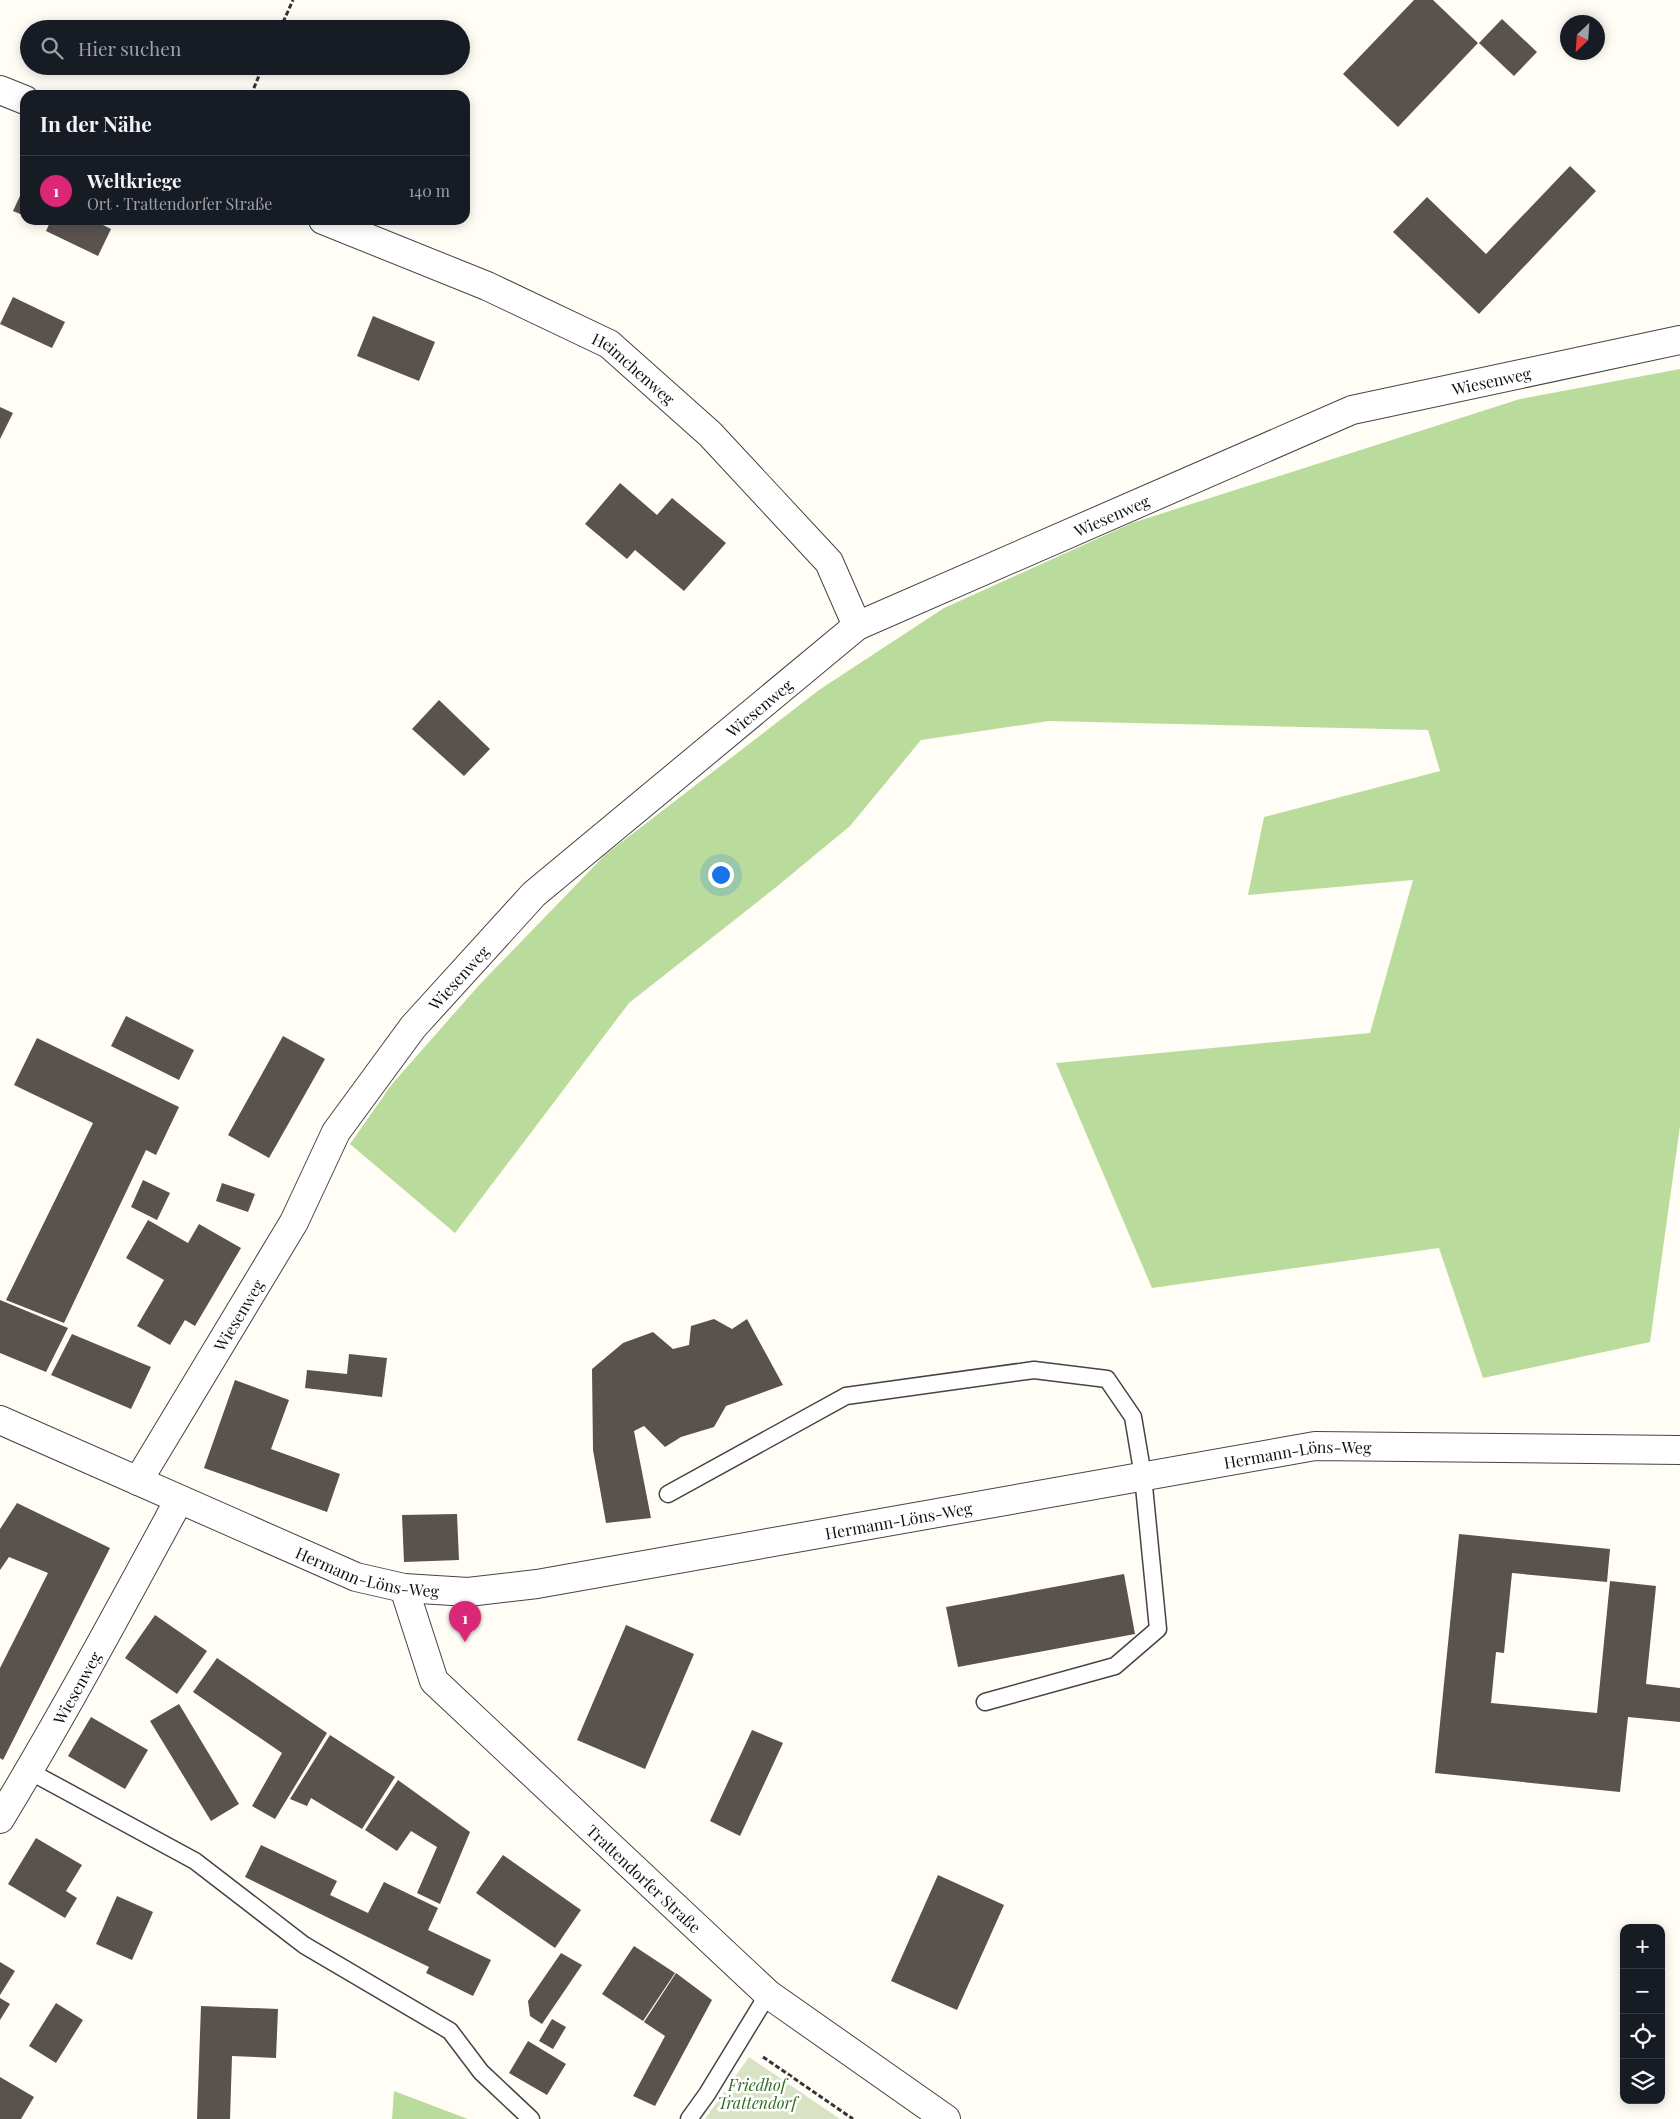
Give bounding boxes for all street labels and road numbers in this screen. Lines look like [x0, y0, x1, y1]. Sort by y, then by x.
street label: Heimchenweg [589, 327, 680, 409]
street label: Wiesenweg [1449, 361, 1533, 399]
street label: Wiesenweg [1069, 489, 1153, 541]
street label: Wiesenweg [721, 673, 797, 742]
street label: Wiesenweg [423, 940, 493, 1015]
street label: Wiesenweg [208, 1275, 268, 1356]
street label: Hermann-Löns-Weg [1222, 1435, 1372, 1473]
street label: Hermann-Löns-Weg [823, 1496, 974, 1543]
street label: Hermann-Löns-Weg [293, 1541, 440, 1601]
street label: Wiesenweg [47, 1647, 105, 1729]
street label: Trattendorfer Straße [583, 1819, 706, 1937]

